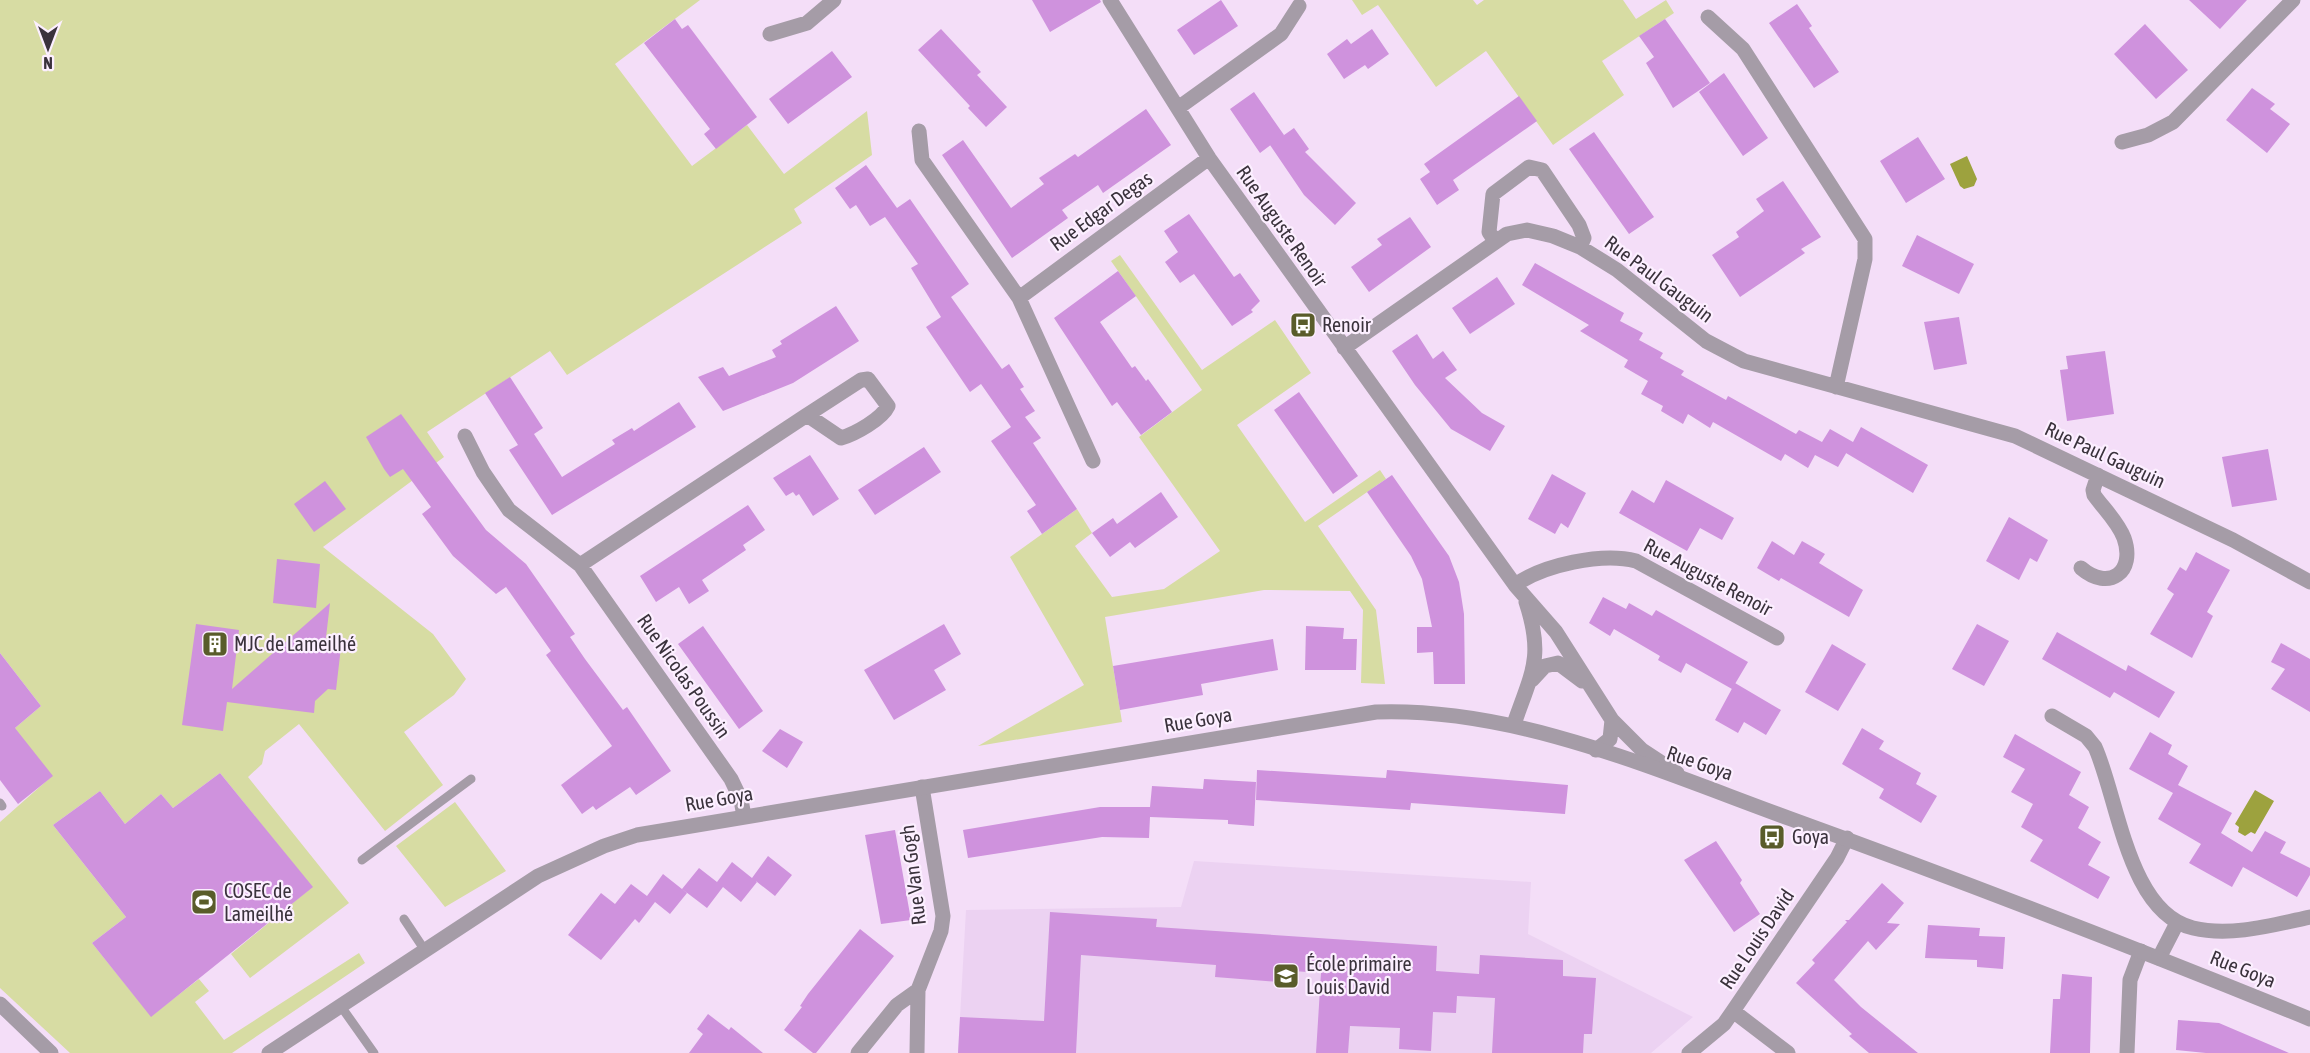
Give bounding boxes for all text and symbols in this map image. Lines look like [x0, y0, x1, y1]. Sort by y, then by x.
north arrow [18, 18, 78, 78]
text: N [43, 54, 53, 72]
street label: Rue Auguste Renoir [1232, 161, 1333, 291]
street label: Rue Edgar Degas [1045, 166, 1156, 255]
street label: Rue Paul Gauguin [1600, 230, 1718, 327]
bus stop icon: Renoir [1288, 310, 1318, 340]
place label: Renoir [1322, 313, 1372, 336]
street label: Rue Paul Gauguin [2041, 417, 2169, 492]
street label: Rue Auguste Renoir [1640, 533, 1777, 621]
street label: Rue Nicolas Poussin [633, 609, 736, 742]
building icon: MJC de Lameilhé [200, 629, 230, 659]
place label: MJC de Lameilhé [234, 632, 356, 655]
street label: Rue Goya [1162, 702, 1234, 737]
street label: Rue Goya [1664, 740, 1736, 785]
street label: Rue Goya [683, 781, 755, 816]
bus stop icon: Goya [1757, 822, 1787, 852]
street label: Rue Van Gogh [895, 824, 930, 926]
place label: Goya [1792, 825, 1829, 848]
place label: COSEC de Lameilhé [224, 879, 293, 925]
street label: Rue Louis David [1715, 884, 1798, 993]
sports icon: COSEC de Lameilhé [189, 887, 219, 917]
street label: Rue Goya [2207, 945, 2279, 992]
place label: École primaire Louis David [1306, 952, 1412, 998]
school or university icon: École primaire Louis David [1271, 961, 1301, 991]

